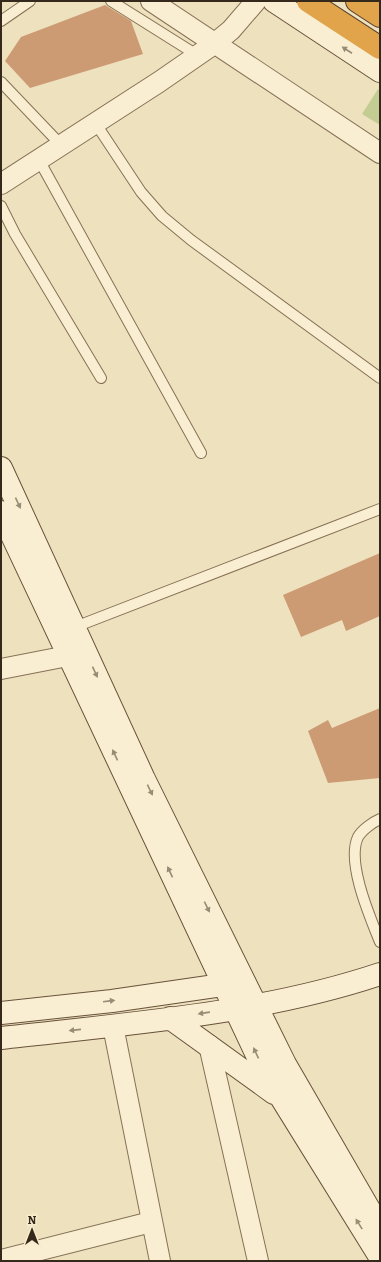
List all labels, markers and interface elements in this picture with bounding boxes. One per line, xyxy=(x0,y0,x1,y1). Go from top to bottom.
one-way arrow xyxy=(342,46,353,54)
one-way arrow xyxy=(15,497,21,509)
one-way arrow xyxy=(92,666,98,678)
one-way arrow xyxy=(112,749,118,760)
one-way arrow xyxy=(147,784,153,796)
one-way arrow xyxy=(167,866,173,878)
one-way arrow xyxy=(204,901,210,912)
one-way arrow xyxy=(103,998,115,1004)
one-way arrow xyxy=(198,1010,210,1016)
one-way arrow xyxy=(69,1026,81,1033)
one-way arrow xyxy=(253,1047,259,1059)
north arrow xyxy=(12,1210,52,1250)
text: N xyxy=(28,1214,37,1227)
one-way arrow xyxy=(356,1218,363,1230)

